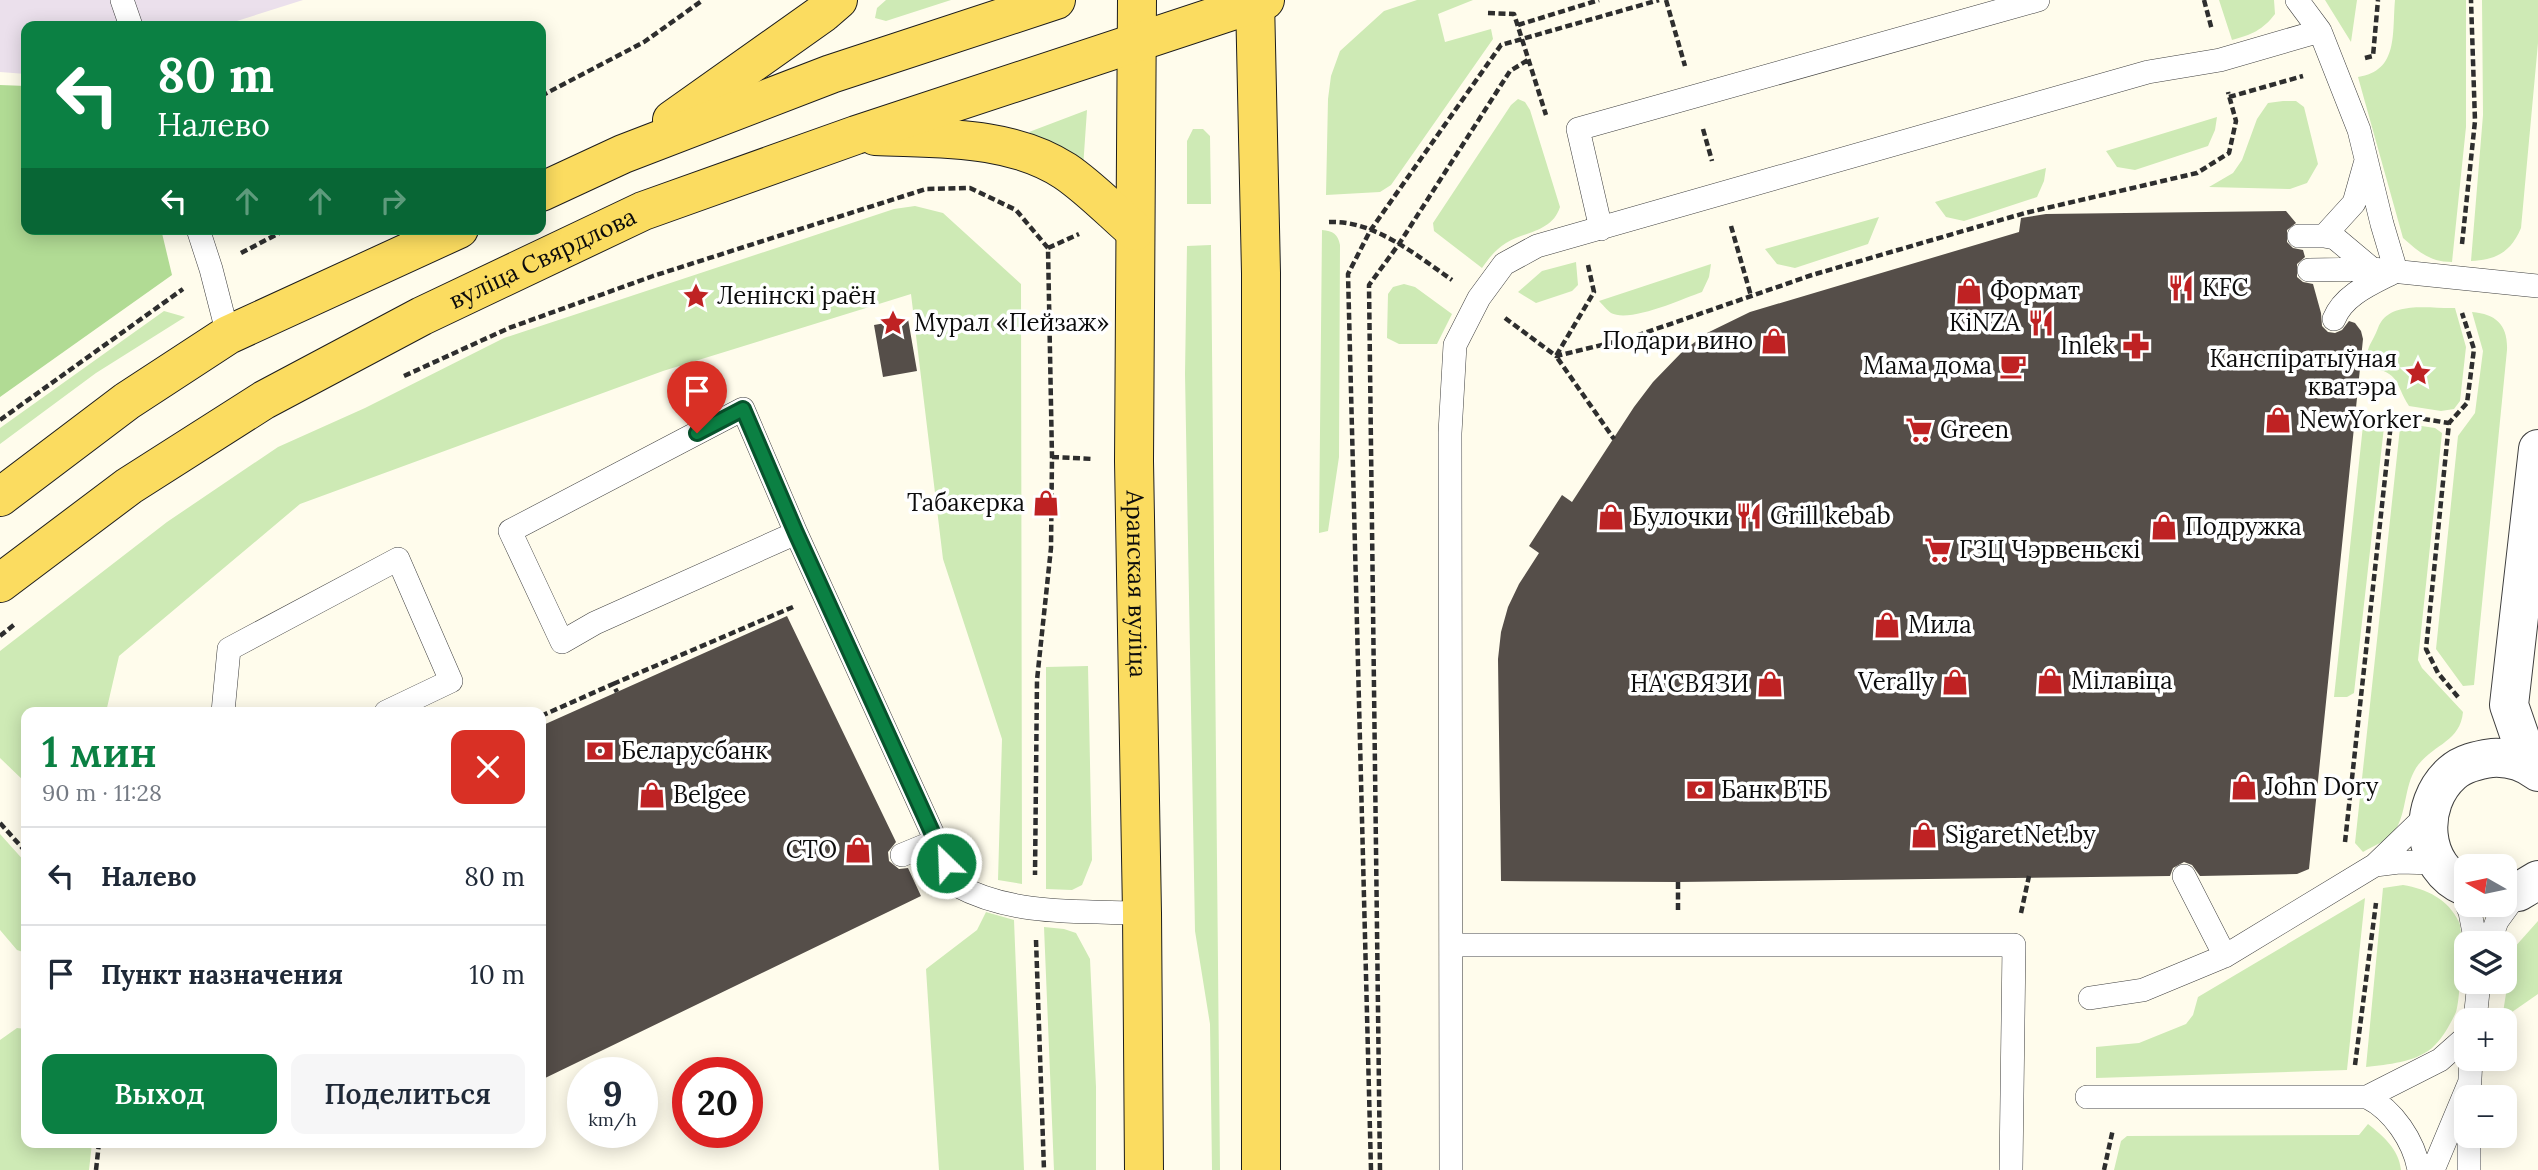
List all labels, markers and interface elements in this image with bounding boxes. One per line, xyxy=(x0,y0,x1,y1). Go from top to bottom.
text: 80 m xyxy=(157,43,274,105)
icon: left xyxy=(42,49,133,140)
text: Налево xyxy=(157,104,270,145)
icon: left xyxy=(155,182,193,220)
icon: ahead xyxy=(228,182,266,220)
icon: ahead xyxy=(301,182,339,220)
icon: right xyxy=(374,182,412,220)
street label: вуліца Свярдлова xyxy=(444,201,641,316)
place label: KFC xyxy=(2202,272,2248,303)
restaurant icon: KFC xyxy=(2166,273,2196,303)
place label: Формат xyxy=(1990,275,2080,306)
shop icon: Формат xyxy=(1954,276,1984,306)
place label: Ленінскі раён xyxy=(717,280,876,311)
place icon: Ленінскі раён xyxy=(681,281,711,311)
place label: Мурал «Пейзаж» xyxy=(914,307,1109,338)
place label: KiNZA xyxy=(1949,307,2021,338)
place icon: Мурал «Пейзаж» xyxy=(878,308,908,338)
restaurant icon: KiNZA xyxy=(2026,308,2056,338)
place label: Подари вино xyxy=(1602,325,1753,356)
shop icon: Подари вино xyxy=(1759,326,1789,356)
place label: Inlek xyxy=(2060,330,2115,361)
pharmacy icon: Inlek xyxy=(2121,331,2151,361)
place label: Канспіратыўная кватэра xyxy=(2210,343,2397,402)
place label: Мама дома xyxy=(1863,350,1992,381)
cafe icon: Мама дома xyxy=(1998,351,2028,381)
place icon: Канспіратыўная кватэра xyxy=(2403,358,2433,388)
pin xyxy=(667,361,727,433)
icon: arrive xyxy=(678,372,716,410)
place label: NewYorker xyxy=(2299,404,2423,435)
shop icon: NewYorker xyxy=(2263,405,2293,435)
place label: Green xyxy=(1940,414,2009,445)
supermarket icon: Green xyxy=(1904,415,1934,445)
place label: Табакерка xyxy=(907,487,1025,518)
shop icon: Табакерка xyxy=(1031,488,1061,518)
street label: Аранская вуліца xyxy=(1120,489,1154,678)
place label: Grill kebab xyxy=(1770,500,1891,531)
place label: Булочки xyxy=(1632,501,1729,532)
restaurant icon: Grill kebab xyxy=(1734,501,1764,531)
shop icon: Булочки xyxy=(1596,502,1626,532)
place label: Подружка xyxy=(2185,511,2302,542)
shop icon: Подружка xyxy=(2149,512,2179,542)
place label: ГЗЦ Чэрвеньскі xyxy=(1959,534,2140,565)
supermarket icon: ГЗЦ Чэрвеньскі xyxy=(1923,535,1953,565)
place label: Мила xyxy=(1908,609,1972,640)
shop icon: Мила xyxy=(1872,610,1902,640)
place label: Мілавіца xyxy=(2071,665,2173,696)
place label: Verally xyxy=(1857,666,1934,697)
shop icon: Мілавіца xyxy=(2035,666,2065,696)
shop icon: Verally xyxy=(1940,667,1970,697)
place label: НА'СВЯЗИ xyxy=(1630,668,1749,699)
shop icon: НА'СВЯЗИ xyxy=(1755,669,1785,699)
text: 1 мин xyxy=(42,725,157,779)
button: close xyxy=(451,730,525,804)
place label: Беларусбанк xyxy=(621,735,768,766)
bank icon: Беларусбанк xyxy=(585,736,615,766)
place label: John Dory xyxy=(2264,771,2379,802)
shop icon: John Dory xyxy=(2229,772,2259,802)
place label: Банк ВТБ xyxy=(1721,774,1828,805)
bank icon: Банк ВТБ xyxy=(1685,775,1715,805)
text: 90 m · 11:28 xyxy=(42,778,162,807)
place label: Belgee xyxy=(673,779,747,810)
shop icon: Belgee xyxy=(637,780,667,810)
place label: SigaretNet.by xyxy=(1945,819,2096,850)
shop icon: SigaretNet.by xyxy=(1909,820,1939,850)
position arrow xyxy=(909,826,983,900)
place label: СТО xyxy=(786,834,837,865)
shop icon: СТО xyxy=(843,835,873,865)
north arrow xyxy=(2454,854,2516,917)
map controls xyxy=(2454,854,2517,1148)
icon: left xyxy=(42,857,80,895)
text: Налево xyxy=(101,860,197,893)
text: 80 m xyxy=(464,860,525,893)
button: layers xyxy=(2454,931,2517,994)
icon: arrive xyxy=(42,955,80,993)
text: Пункт назначения xyxy=(101,958,343,991)
text: 10 m xyxy=(469,958,525,991)
button: + xyxy=(2454,1008,2517,1071)
button: Выход xyxy=(42,1054,277,1134)
button: Поделиться xyxy=(291,1054,525,1134)
speed limit sign: 20 xyxy=(672,1057,763,1148)
text: 9 xyxy=(602,1071,623,1116)
button: − xyxy=(2454,1085,2517,1148)
text: km/h xyxy=(588,1108,637,1131)

